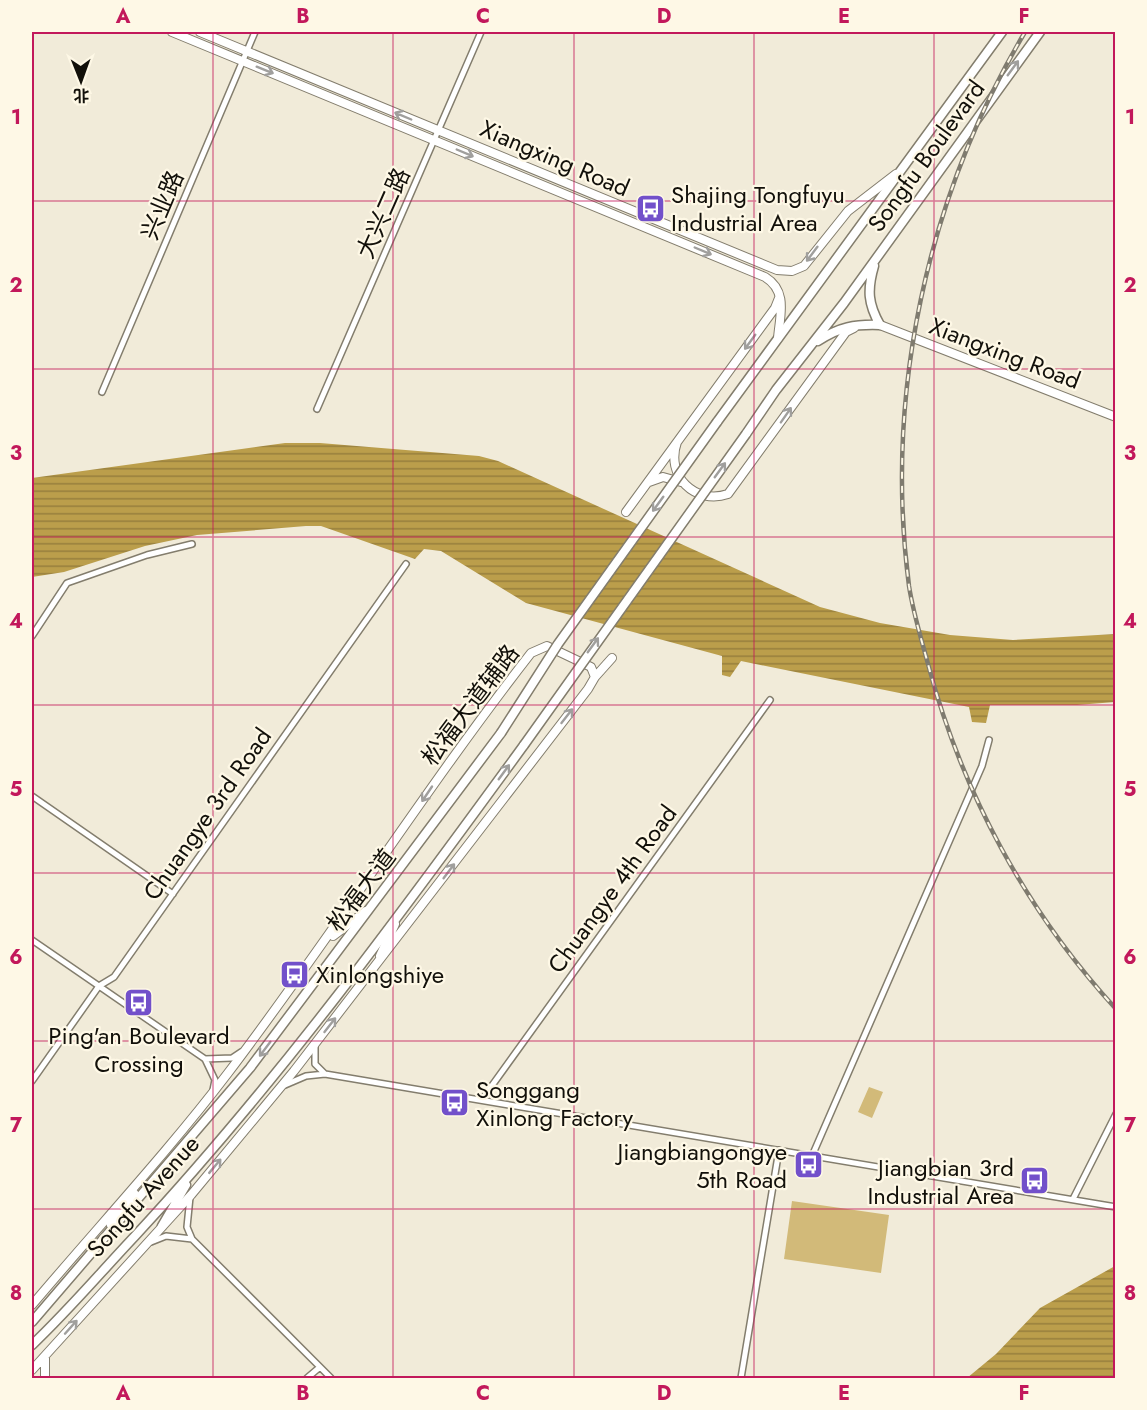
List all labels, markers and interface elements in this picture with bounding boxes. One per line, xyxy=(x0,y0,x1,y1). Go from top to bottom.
text: A xyxy=(115,2,131,31)
text: B xyxy=(296,2,310,31)
text: C xyxy=(476,2,490,31)
text: D xyxy=(657,2,671,31)
text: E xyxy=(838,2,850,31)
text: F xyxy=(1018,2,1030,31)
north arrow xyxy=(51,51,111,111)
one-way arrow xyxy=(1007,61,1020,77)
one-way arrow xyxy=(255,65,274,76)
street label: Songfu Boulevard xyxy=(859,73,993,239)
text: 北 xyxy=(73,84,89,107)
text: 1 xyxy=(11,103,21,132)
text: 1 xyxy=(1125,103,1135,132)
one-way arrow xyxy=(394,110,413,121)
street label: Xiangxing Road xyxy=(475,111,635,205)
one-way arrow xyxy=(455,148,473,159)
street label: 大兴二路 xyxy=(347,162,419,264)
street label: 兴业路 xyxy=(132,165,192,245)
place label: Shajing Tongfuyu Industrial Area xyxy=(671,177,845,240)
bus stop icon: Shajing Tongfuyu Industrial Area xyxy=(634,192,666,224)
one-way arrow xyxy=(693,246,712,257)
one-way arrow xyxy=(806,246,819,262)
text: 2 xyxy=(9,271,23,300)
text: 2 xyxy=(1123,271,1137,300)
street label: Xiangxing Road xyxy=(925,308,1085,398)
one-way arrow xyxy=(743,334,756,350)
one-way arrow xyxy=(780,407,792,423)
text: 3 xyxy=(10,439,22,468)
text: 3 xyxy=(1124,439,1136,468)
one-way arrow xyxy=(714,463,726,479)
one-way arrow xyxy=(652,495,664,511)
text: 4 xyxy=(9,607,23,636)
text: 4 xyxy=(1123,607,1137,636)
street label: 松福大道辅路 xyxy=(413,637,527,773)
one-way arrow xyxy=(587,637,599,653)
one-way arrow xyxy=(561,708,574,724)
street label: Chuangye 3rd Road xyxy=(134,721,280,907)
one-way arrow xyxy=(498,765,510,781)
text: 5 xyxy=(10,775,23,804)
text: 5 xyxy=(1124,775,1137,804)
one-way arrow xyxy=(421,785,433,802)
street label: Chuangye 4th Road xyxy=(539,798,685,980)
street label: 松福大道 xyxy=(318,841,404,939)
one-way arrow xyxy=(443,863,455,879)
text: 6 xyxy=(9,943,23,972)
text: 6 xyxy=(1123,943,1137,972)
place label: Xinlongshiye xyxy=(316,957,444,992)
bus stop icon: Xinlongshiye xyxy=(279,958,311,990)
bus stop icon: Ping'an Boulevard Crossing xyxy=(123,986,155,1018)
one-way arrow xyxy=(324,1017,337,1033)
place label: Ping'an Boulevard Crossing xyxy=(48,1018,230,1081)
one-way arrow xyxy=(259,1041,272,1057)
place label: Songgang Xinlong Factory xyxy=(476,1072,633,1135)
bus stop icon: Songgang Xinlong Factory xyxy=(439,1087,471,1119)
text: 7 xyxy=(10,1111,23,1140)
text: 7 xyxy=(1124,1111,1137,1140)
street label: Songfu Avenue xyxy=(78,1127,208,1265)
place label: Jiangbiangongye 5th Road xyxy=(614,1134,787,1197)
bus stop icon: Jiangbiangongye 5th Road xyxy=(792,1149,824,1181)
place label: Jiangbian 3rd Industrial Area xyxy=(867,1150,1014,1213)
one-way arrow xyxy=(208,1159,222,1174)
bus stop icon: Jiangbian 3rd Industrial Area xyxy=(1019,1165,1051,1197)
text: 8 xyxy=(10,1279,22,1308)
text: 8 xyxy=(1124,1279,1136,1308)
one-way arrow xyxy=(64,1320,78,1335)
text: A xyxy=(115,1379,131,1408)
text: B xyxy=(296,1379,310,1408)
text: C xyxy=(476,1379,490,1408)
text: D xyxy=(657,1379,671,1408)
text: E xyxy=(838,1379,850,1408)
text: F xyxy=(1018,1379,1030,1408)

